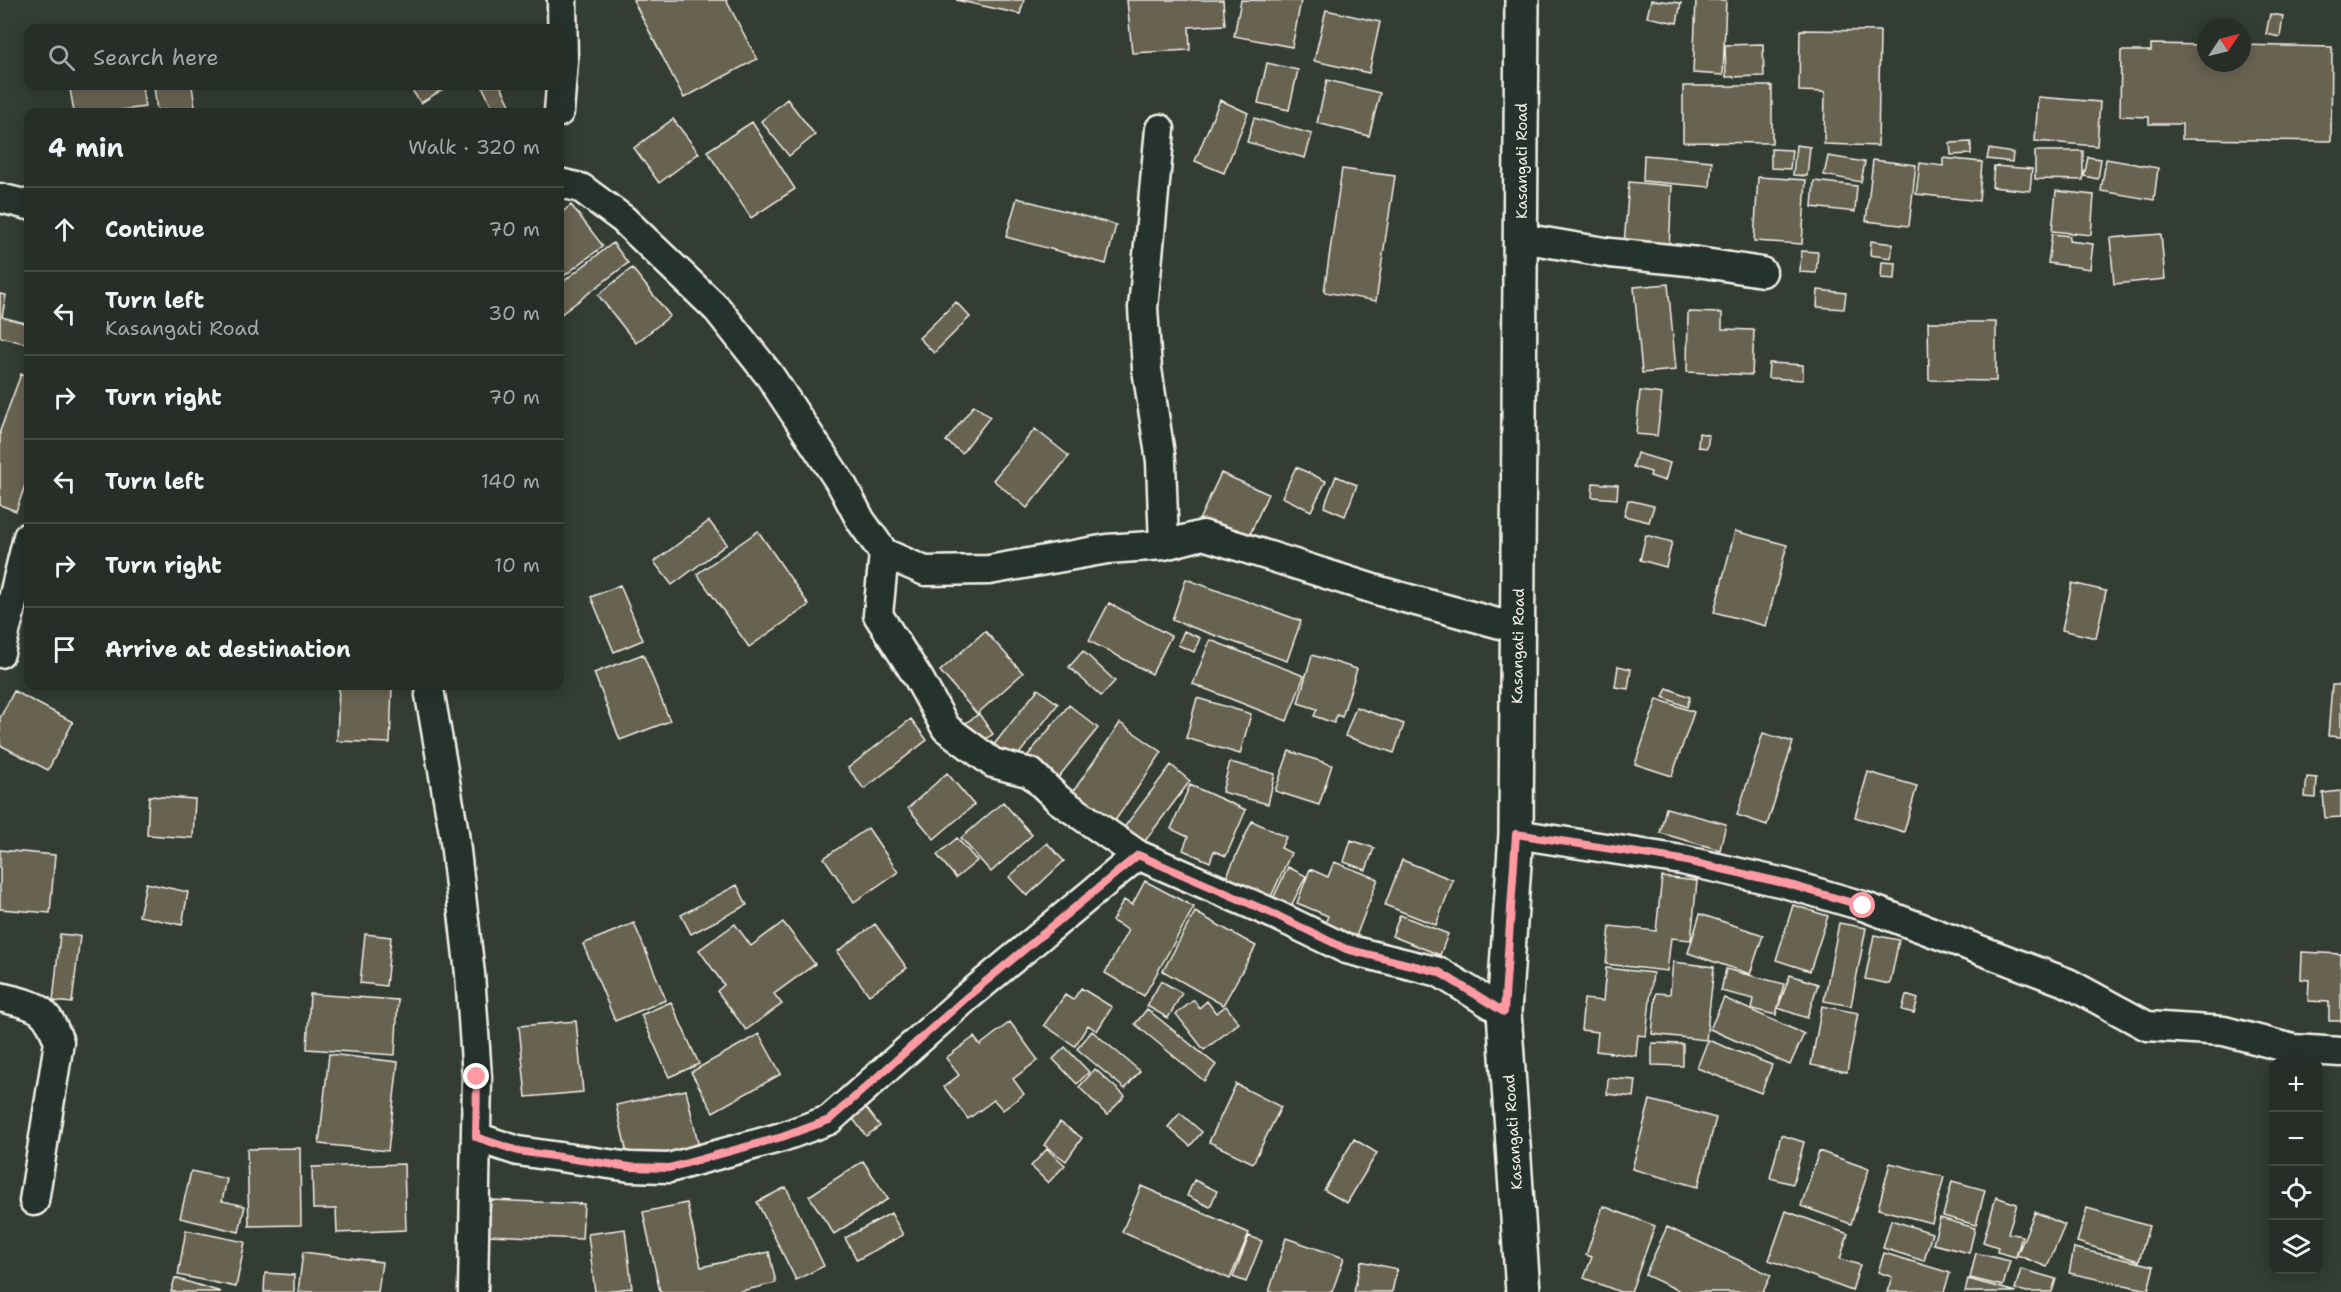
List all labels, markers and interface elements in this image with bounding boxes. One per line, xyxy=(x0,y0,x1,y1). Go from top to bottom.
north arrow xyxy=(2197,18,2251,72)
search box xyxy=(24,24,564,90)
icon: search xyxy=(45,41,78,74)
text: Search here xyxy=(93,43,219,72)
street label: Kasangati Road xyxy=(1512,103,1532,219)
text: 4 min xyxy=(48,130,124,165)
text: Walk · 320 m xyxy=(408,134,540,160)
icon: ahead xyxy=(48,213,81,246)
text: Continue xyxy=(105,215,205,244)
text: 70 m xyxy=(488,216,540,242)
text: Turn left xyxy=(105,286,204,315)
icon: left xyxy=(48,297,81,330)
text: 30 m xyxy=(488,300,540,326)
text: Kasangati Road xyxy=(105,315,259,341)
icon: right xyxy=(48,381,81,414)
text: Turn right xyxy=(105,383,222,412)
text: 70 m xyxy=(488,384,540,410)
icon: left xyxy=(48,465,81,498)
text: Turn left xyxy=(105,467,204,496)
text: 140 m xyxy=(481,468,540,494)
icon: right xyxy=(48,549,81,582)
text: Turn right xyxy=(105,551,222,580)
text: 10 m xyxy=(494,552,540,578)
street label: Kasangati Road xyxy=(1507,587,1529,704)
icon: arrive xyxy=(48,633,81,666)
text: Arrive at destination xyxy=(105,635,351,664)
route start xyxy=(1849,892,1875,918)
map controls xyxy=(2269,1058,2323,1274)
button: + xyxy=(2269,1058,2323,1112)
route end xyxy=(463,1063,489,1089)
street label: Kasangati Road xyxy=(1499,1073,1527,1190)
button: − xyxy=(2269,1112,2323,1166)
button: locate xyxy=(2269,1166,2323,1220)
button: layers xyxy=(2269,1220,2323,1274)

